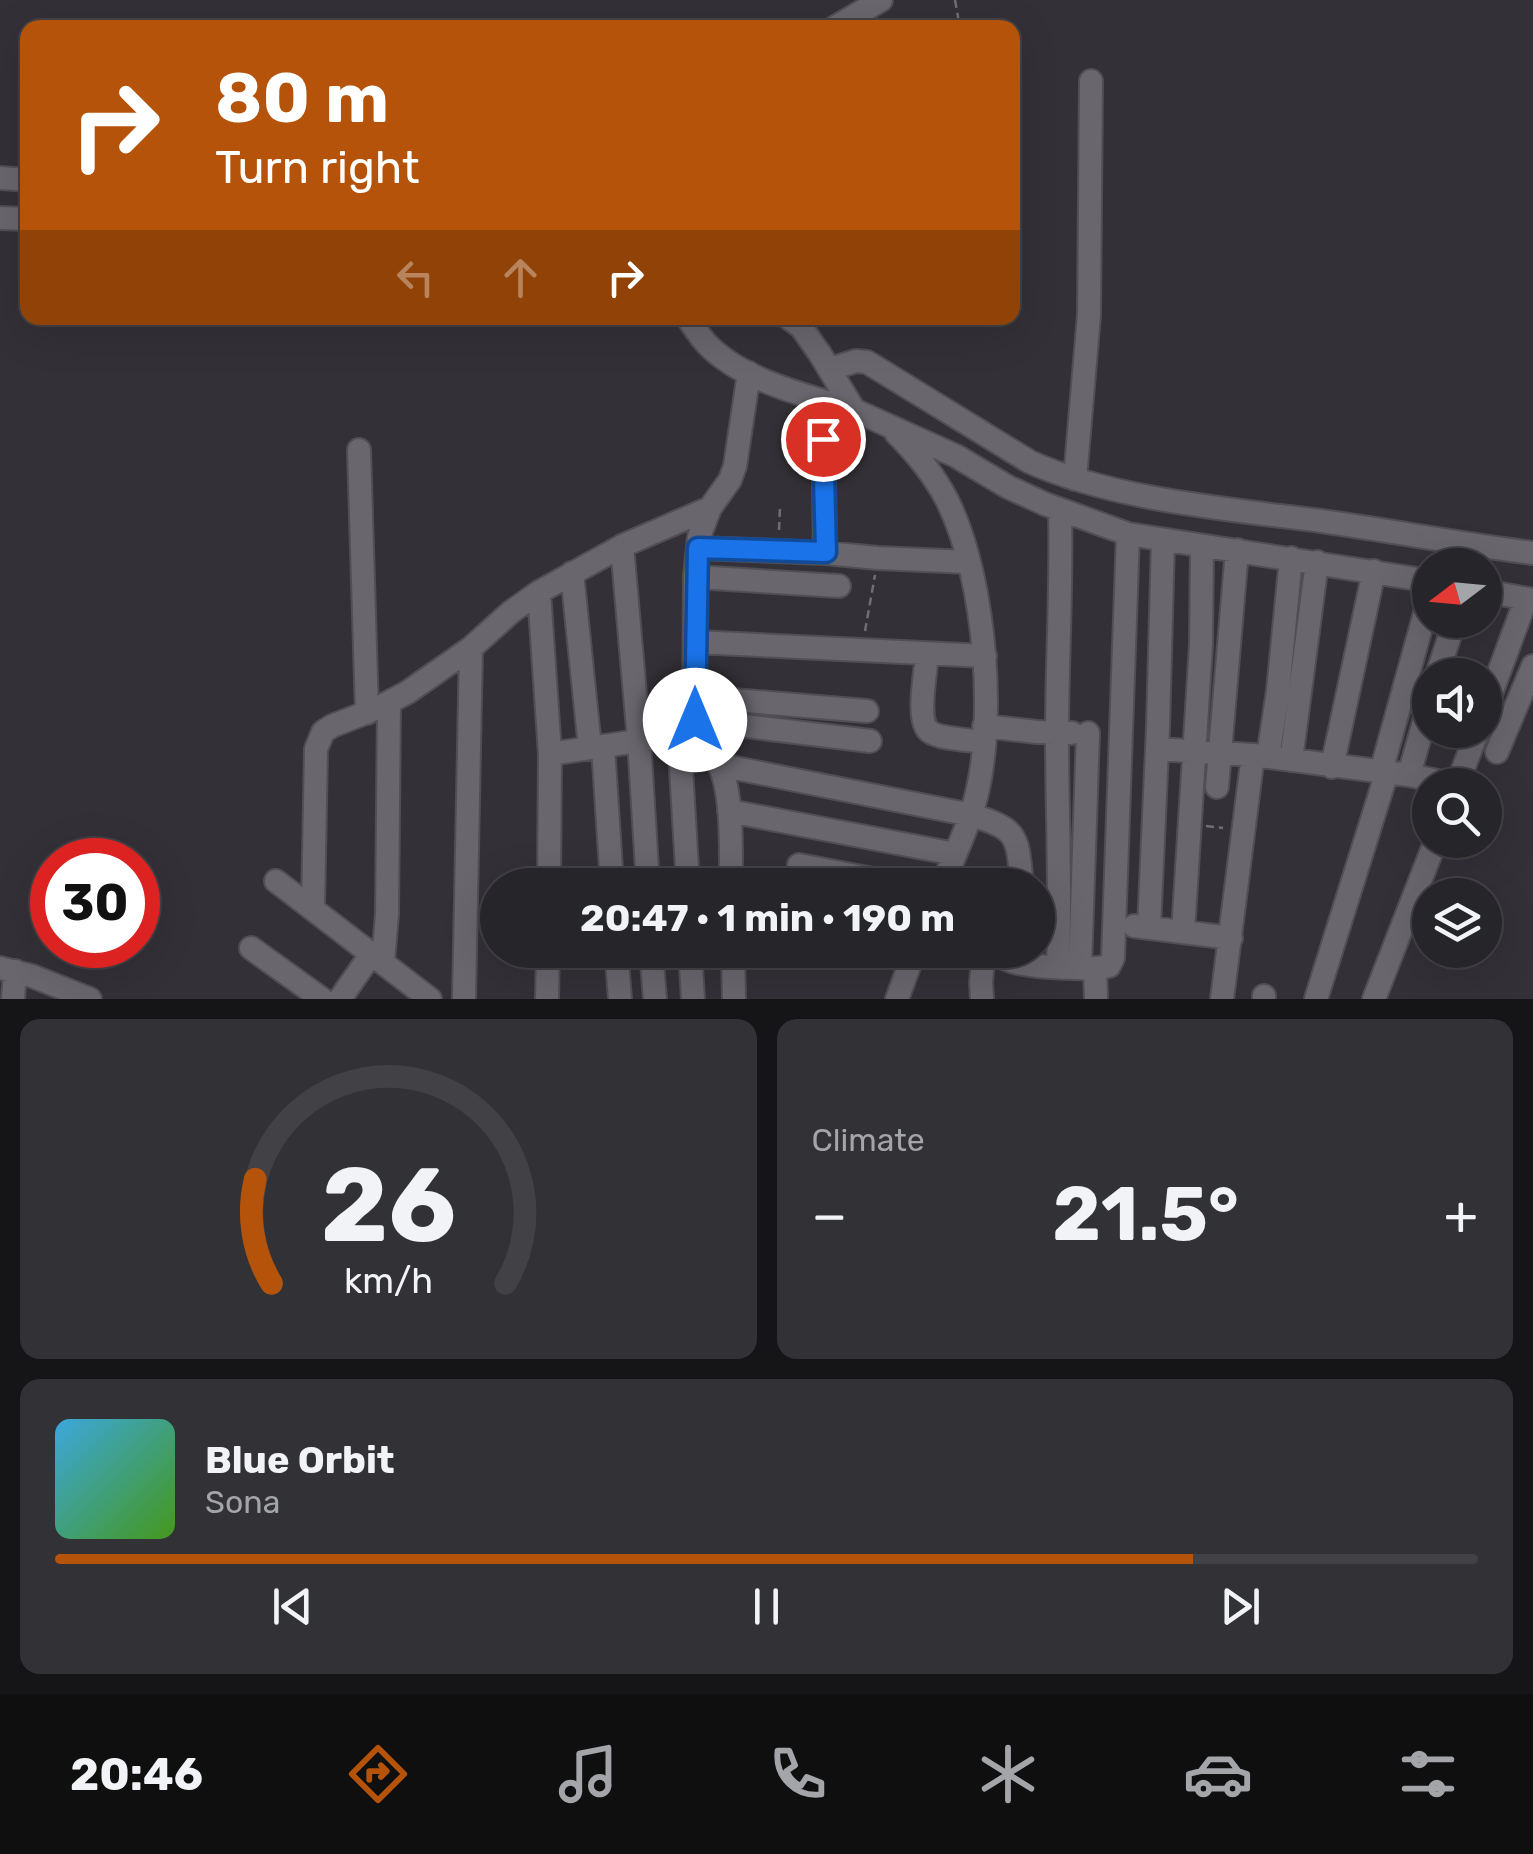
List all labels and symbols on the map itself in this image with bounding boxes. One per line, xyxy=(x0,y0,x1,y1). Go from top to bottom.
pin xyxy=(781,397,866,482)
north arrow xyxy=(1412,548,1502,638)
position arrow xyxy=(643,668,747,772)
speed limit sign: 30 xyxy=(30,838,160,968)

